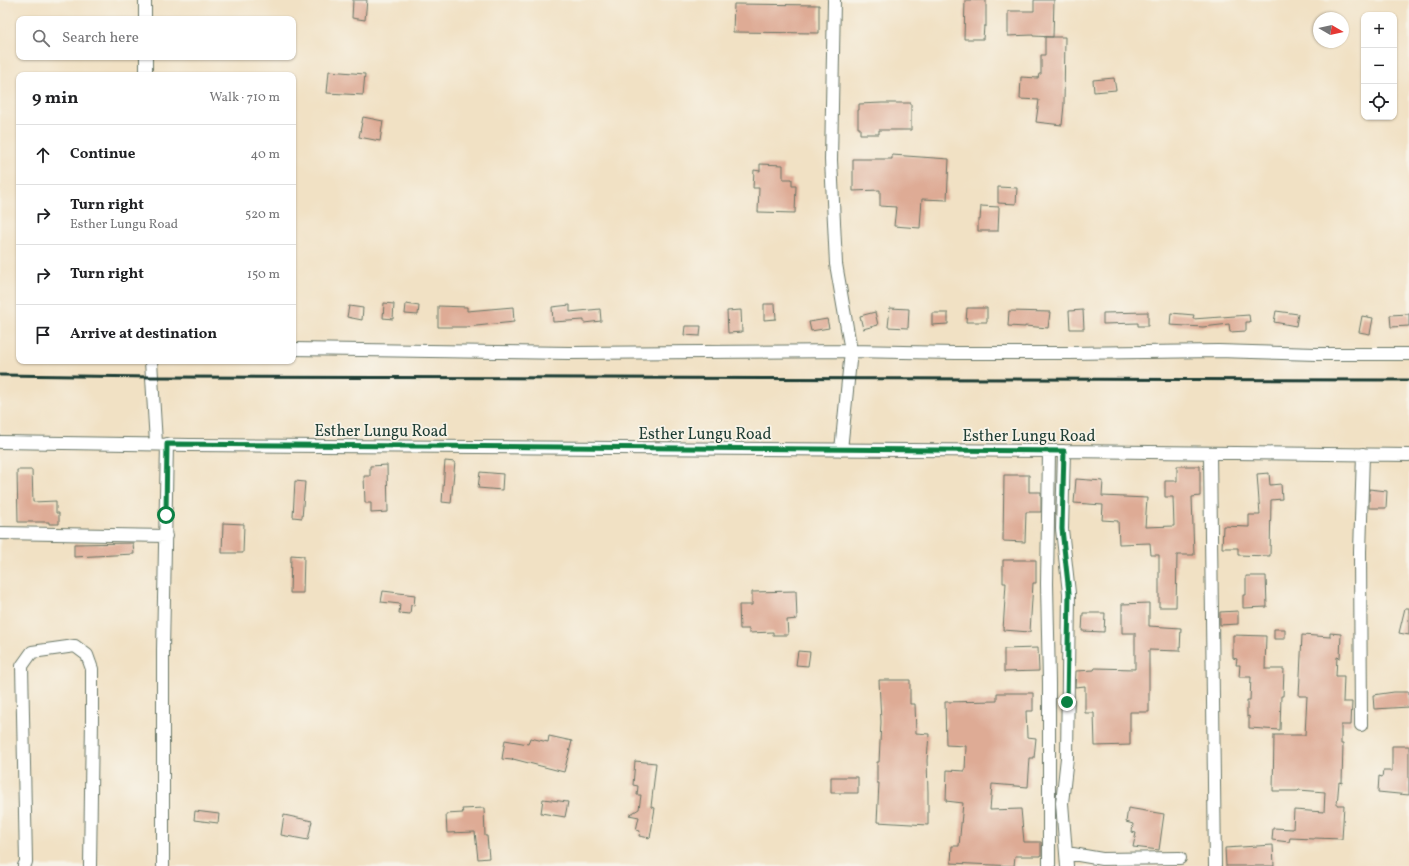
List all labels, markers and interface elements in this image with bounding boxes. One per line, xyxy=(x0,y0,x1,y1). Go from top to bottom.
north arrow xyxy=(1313,12,1349,48)
map controls xyxy=(1361,12,1397,120)
button: + xyxy=(1361,12,1397,48)
search box xyxy=(16,16,296,60)
icon: search xyxy=(30,27,52,49)
text: Search here xyxy=(62,28,139,49)
button: − xyxy=(1361,48,1397,84)
button: locate xyxy=(1361,84,1397,120)
text: 9 min xyxy=(32,87,78,110)
text: Walk · 710 m xyxy=(209,89,280,107)
icon: ahead xyxy=(32,144,54,166)
text: Continue xyxy=(70,144,135,165)
text: 40 m xyxy=(251,146,280,164)
text: Turn right xyxy=(70,195,144,216)
icon: right xyxy=(32,204,54,226)
text: 520 m xyxy=(245,206,280,224)
text: Esther Lungu Road xyxy=(70,216,178,234)
icon: right xyxy=(32,264,54,286)
text: Turn right xyxy=(70,264,144,285)
text: 150 m xyxy=(247,266,280,284)
icon: arrive xyxy=(32,324,54,346)
text: Arrive at destination xyxy=(70,324,217,345)
street label: Esther Lungu Road xyxy=(314,421,448,443)
street label: Esther Lungu Road xyxy=(638,424,772,446)
street label: Esther Lungu Road xyxy=(962,426,1096,448)
route start xyxy=(157,506,175,524)
route end xyxy=(1058,693,1076,711)

